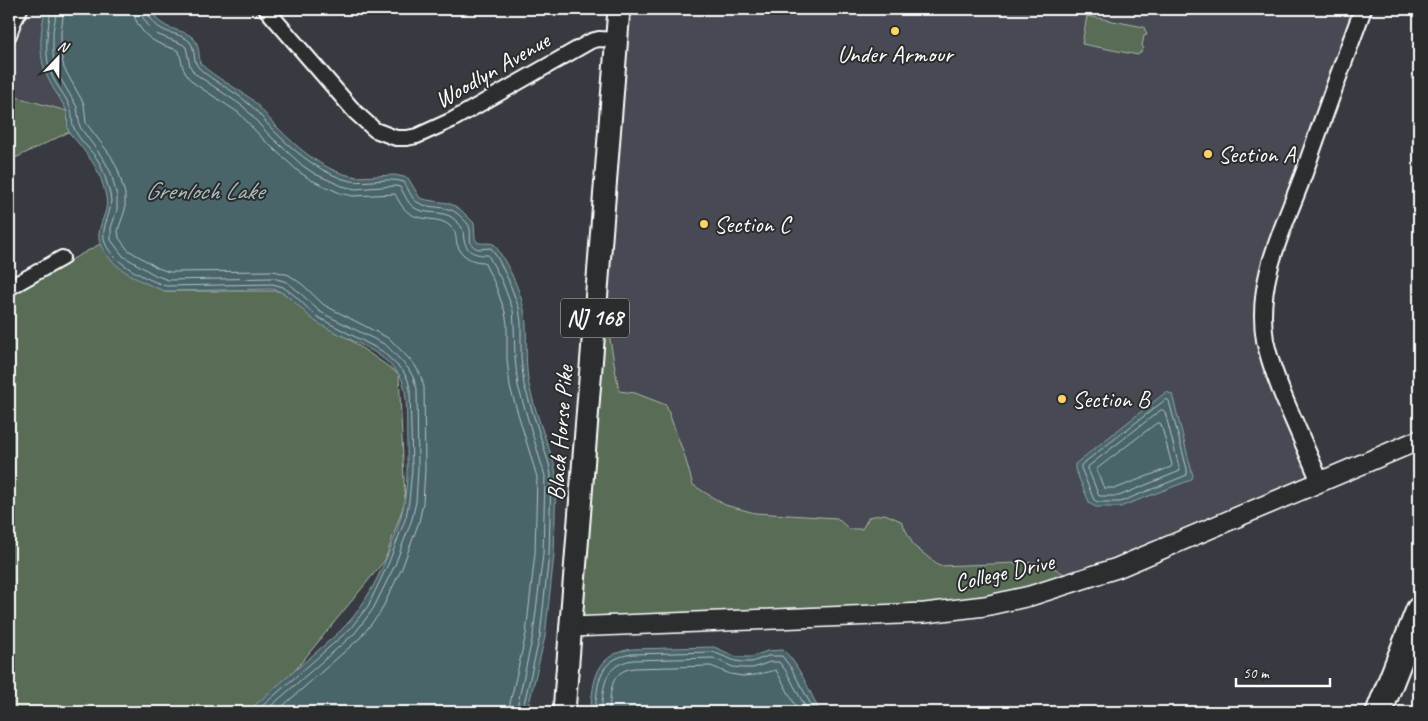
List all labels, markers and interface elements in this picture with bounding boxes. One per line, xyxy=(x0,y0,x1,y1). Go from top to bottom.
street label: Woodlyn Avenue xyxy=(429,24,557,115)
marker: Under Armour xyxy=(889,25,901,37)
north arrow xyxy=(32,32,82,82)
text: N xyxy=(55,37,72,57)
place label: Under Armour xyxy=(837,39,955,69)
place label: Section A xyxy=(1218,139,1296,169)
marker: Section A xyxy=(1202,148,1214,160)
water label: Grenloch Lake xyxy=(145,175,267,207)
place label: Section C xyxy=(714,209,793,239)
marker: Section C xyxy=(698,218,710,230)
road number: NJ 168 xyxy=(561,298,629,338)
street label: Black Horse Pike xyxy=(540,362,580,501)
place label: Section B xyxy=(1072,384,1151,414)
marker: Section B xyxy=(1056,393,1068,405)
street label: College Drive xyxy=(951,546,1059,598)
scale bar xyxy=(1236,656,1329,688)
text: 50 m xyxy=(1243,664,1270,683)

